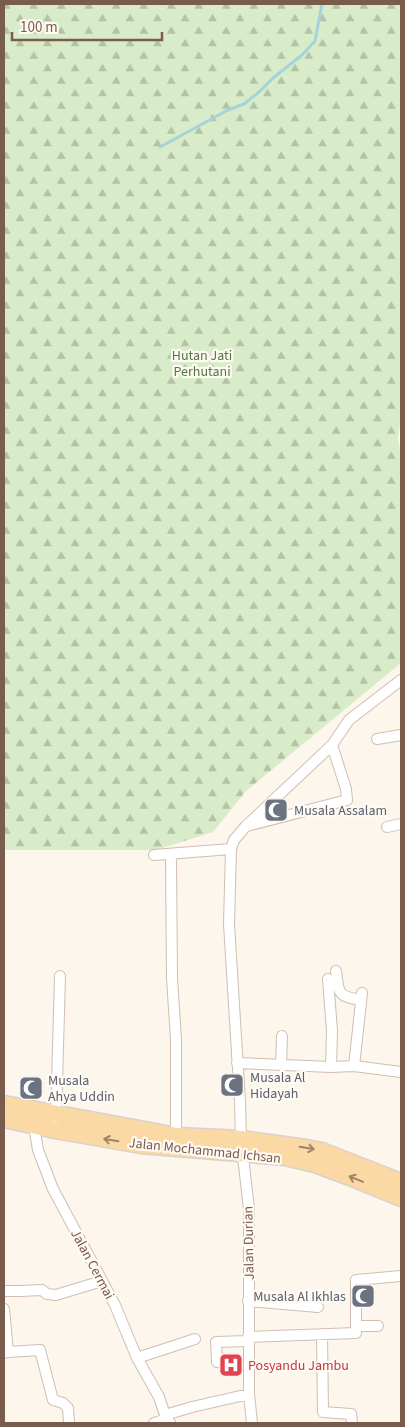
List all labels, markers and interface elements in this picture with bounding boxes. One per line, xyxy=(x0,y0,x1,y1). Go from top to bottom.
scale bar xyxy=(12,10,162,42)
text: 100 m xyxy=(20,17,58,38)
park label: Hutan Jati Perhutani xyxy=(172,346,232,382)
mosque icon: Musala Assalam xyxy=(263,797,289,823)
place label: Musala Assalam xyxy=(294,801,387,821)
place label: Musala Al Hidayah xyxy=(250,1068,306,1104)
place label: Musala Ahya Uddin xyxy=(48,1071,115,1107)
mosque icon: Musala Al Hidayah xyxy=(219,1072,245,1098)
mosque icon: Musala Ahya Uddin xyxy=(18,1075,44,1101)
street label: Jalan Mochammad Ichsan xyxy=(128,1133,282,1169)
one-way arrow xyxy=(103,1134,119,1144)
one-way arrow xyxy=(299,1144,315,1154)
one-way arrow xyxy=(349,1174,364,1183)
street label: Jalan Durian xyxy=(238,1206,260,1280)
street label: Jalan Cermai xyxy=(65,1226,119,1303)
mosque icon: Musala Al Ikhlas xyxy=(350,1283,376,1309)
place label: Musala Al Ikhlas xyxy=(253,1287,346,1307)
hospital icon: Posyandu Jambu xyxy=(218,1352,244,1378)
place label: Posyandu Jambu xyxy=(248,1356,349,1376)

